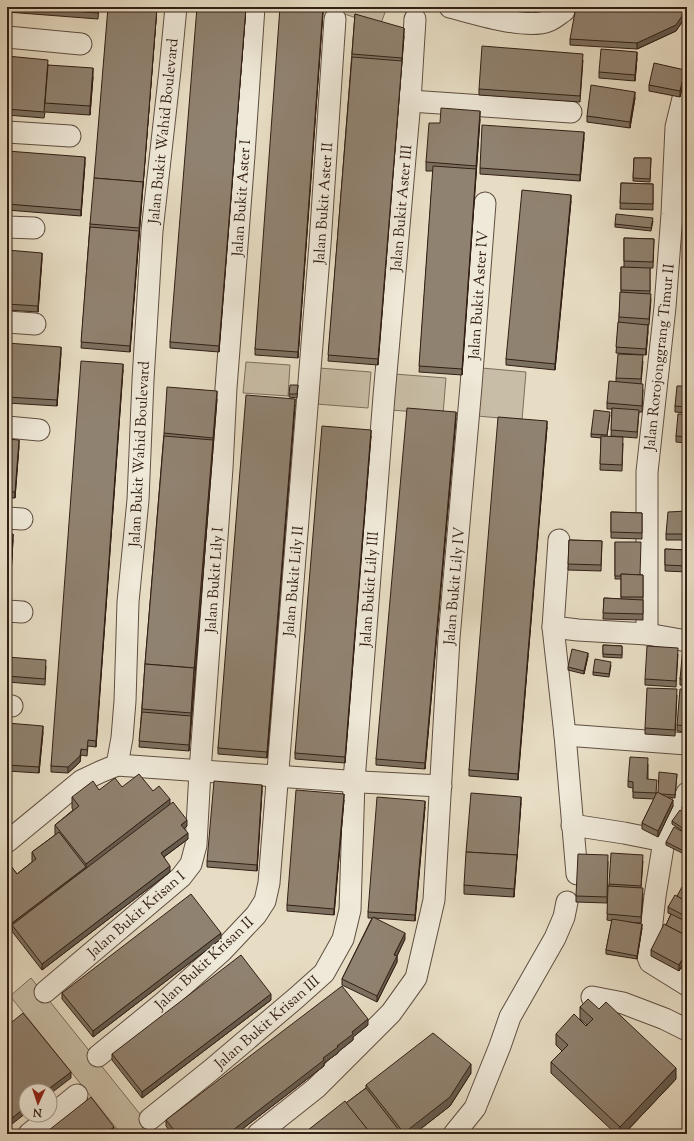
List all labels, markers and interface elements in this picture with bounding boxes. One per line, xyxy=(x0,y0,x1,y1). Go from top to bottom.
street label: Jalan Bukit Wahid Boulevard xyxy=(144,37,185,226)
street label: Jalan Bukit Aster I xyxy=(228,139,257,258)
street label: Jalan Bukit Aster II xyxy=(310,141,339,266)
street label: Jalan Bukit Aster III xyxy=(386,144,418,273)
street label: Jalan Bukit Aster IV xyxy=(464,230,494,361)
street label: Jalan Rorojonggrang Timur II xyxy=(640,263,681,453)
street label: Jalan Bukit Wahid Boulevard xyxy=(125,360,156,549)
street label: Jalan Bukit Lily II xyxy=(279,525,310,638)
street label: Jalan Bukit Lily I xyxy=(201,526,230,635)
street label: Jalan Bukit Lily IV xyxy=(440,526,471,647)
street label: Jalan Bukit Lily III xyxy=(356,530,385,649)
street label: Jalan Bukit Krisan I xyxy=(83,867,191,964)
street label: Jalan Bukit Krisan II xyxy=(150,913,259,1016)
street label: Jalan Bukit Krisan III xyxy=(210,971,325,1075)
north arrow xyxy=(18,1083,58,1123)
text: N xyxy=(33,1104,43,1120)

